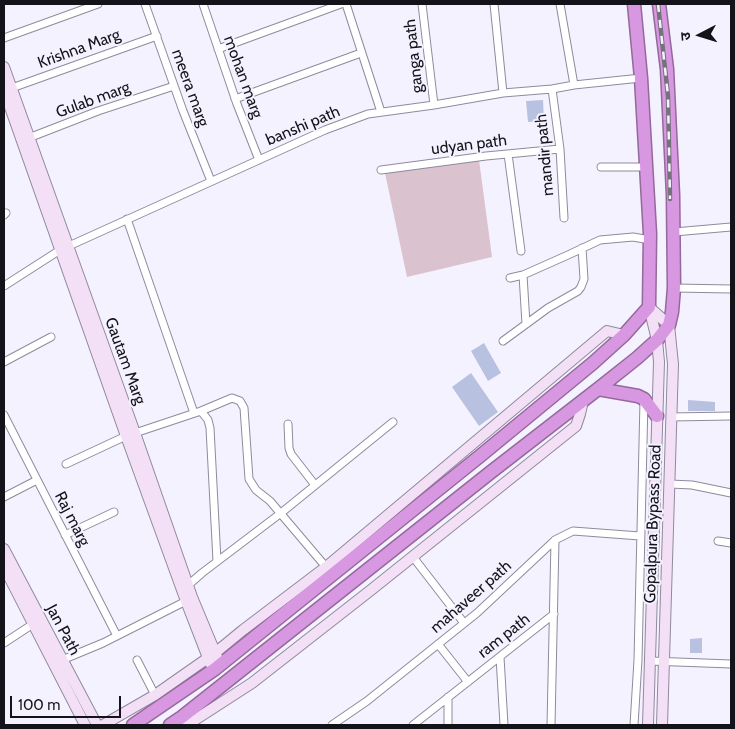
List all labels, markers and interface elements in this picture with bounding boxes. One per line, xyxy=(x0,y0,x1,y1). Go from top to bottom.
north arrow xyxy=(675,10,725,60)
street label: ganga path xyxy=(401,18,427,94)
street label: Krishna Marg xyxy=(35,25,123,73)
text: उ xyxy=(676,31,694,41)
street label: mohan marg xyxy=(219,33,267,121)
street label: meera marg xyxy=(167,47,213,129)
street label: Gulab marg xyxy=(53,78,133,122)
street label: banshi path xyxy=(263,102,343,150)
street label: mandir path xyxy=(532,113,558,197)
street label: udyan path xyxy=(430,131,508,159)
street label: Gautam Marg xyxy=(100,315,150,407)
street label: Gopalpura Bypass Road xyxy=(641,444,665,604)
street label: Raj marg xyxy=(50,488,94,550)
street label: mahaveer path xyxy=(427,557,515,637)
street label: Jan Path xyxy=(42,601,84,659)
street label: ram path xyxy=(474,610,534,662)
scale bar xyxy=(12,686,124,718)
text: 100 m xyxy=(18,696,60,714)

